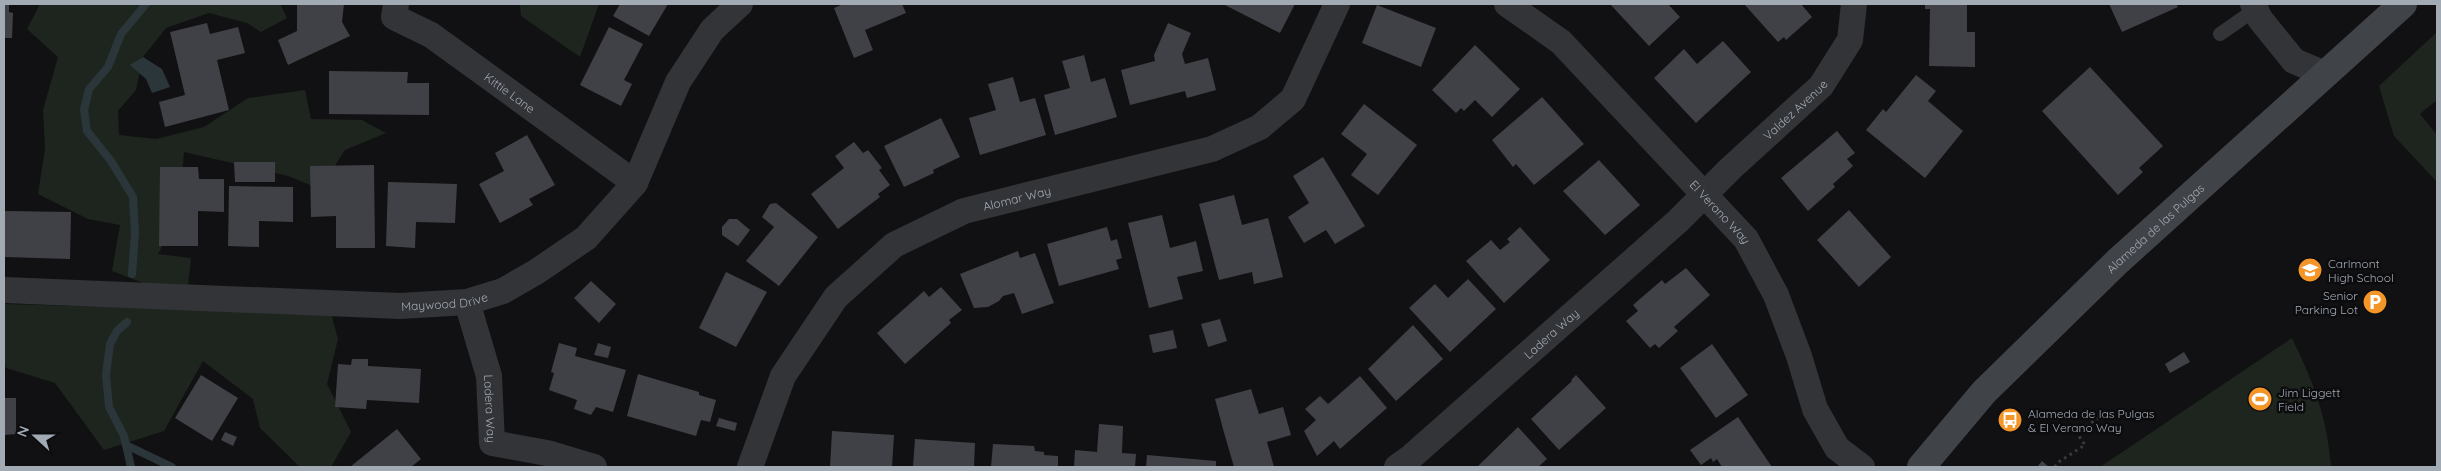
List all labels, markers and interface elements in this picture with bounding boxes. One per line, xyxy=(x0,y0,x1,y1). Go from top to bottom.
street label: Kittie Lane xyxy=(482,69,538,116)
street label: Valdez Avenue xyxy=(1760,77,1830,143)
street label: El Verano Way xyxy=(1687,177,1754,246)
street label: Alameda de las Pulgas xyxy=(2103,180,2207,276)
street label: Alomar Way xyxy=(981,182,1052,214)
place label: Carlmont High School xyxy=(2328,256,2394,285)
school or university icon: Carlmont High School xyxy=(2297,257,2323,283)
place label: Senior Parking Lot xyxy=(2295,288,2358,317)
street label: Maywood Drive xyxy=(401,289,490,313)
parking icon: Senior Parking Lot xyxy=(2362,289,2388,315)
street label: Ladera Way xyxy=(1520,305,1582,362)
street label: Ladera Way xyxy=(481,374,499,443)
place label: Jim Liggett Field xyxy=(2278,385,2340,414)
sports icon: Jim Liggett Field xyxy=(2247,386,2273,412)
place label: Alameda de las Pulgas & El Verano Way xyxy=(2028,406,2155,435)
bus stop icon: Alameda de las Pulgas & El Verano Way xyxy=(1997,407,2023,433)
north arrow xyxy=(10,411,60,461)
text: N xyxy=(13,423,33,439)

